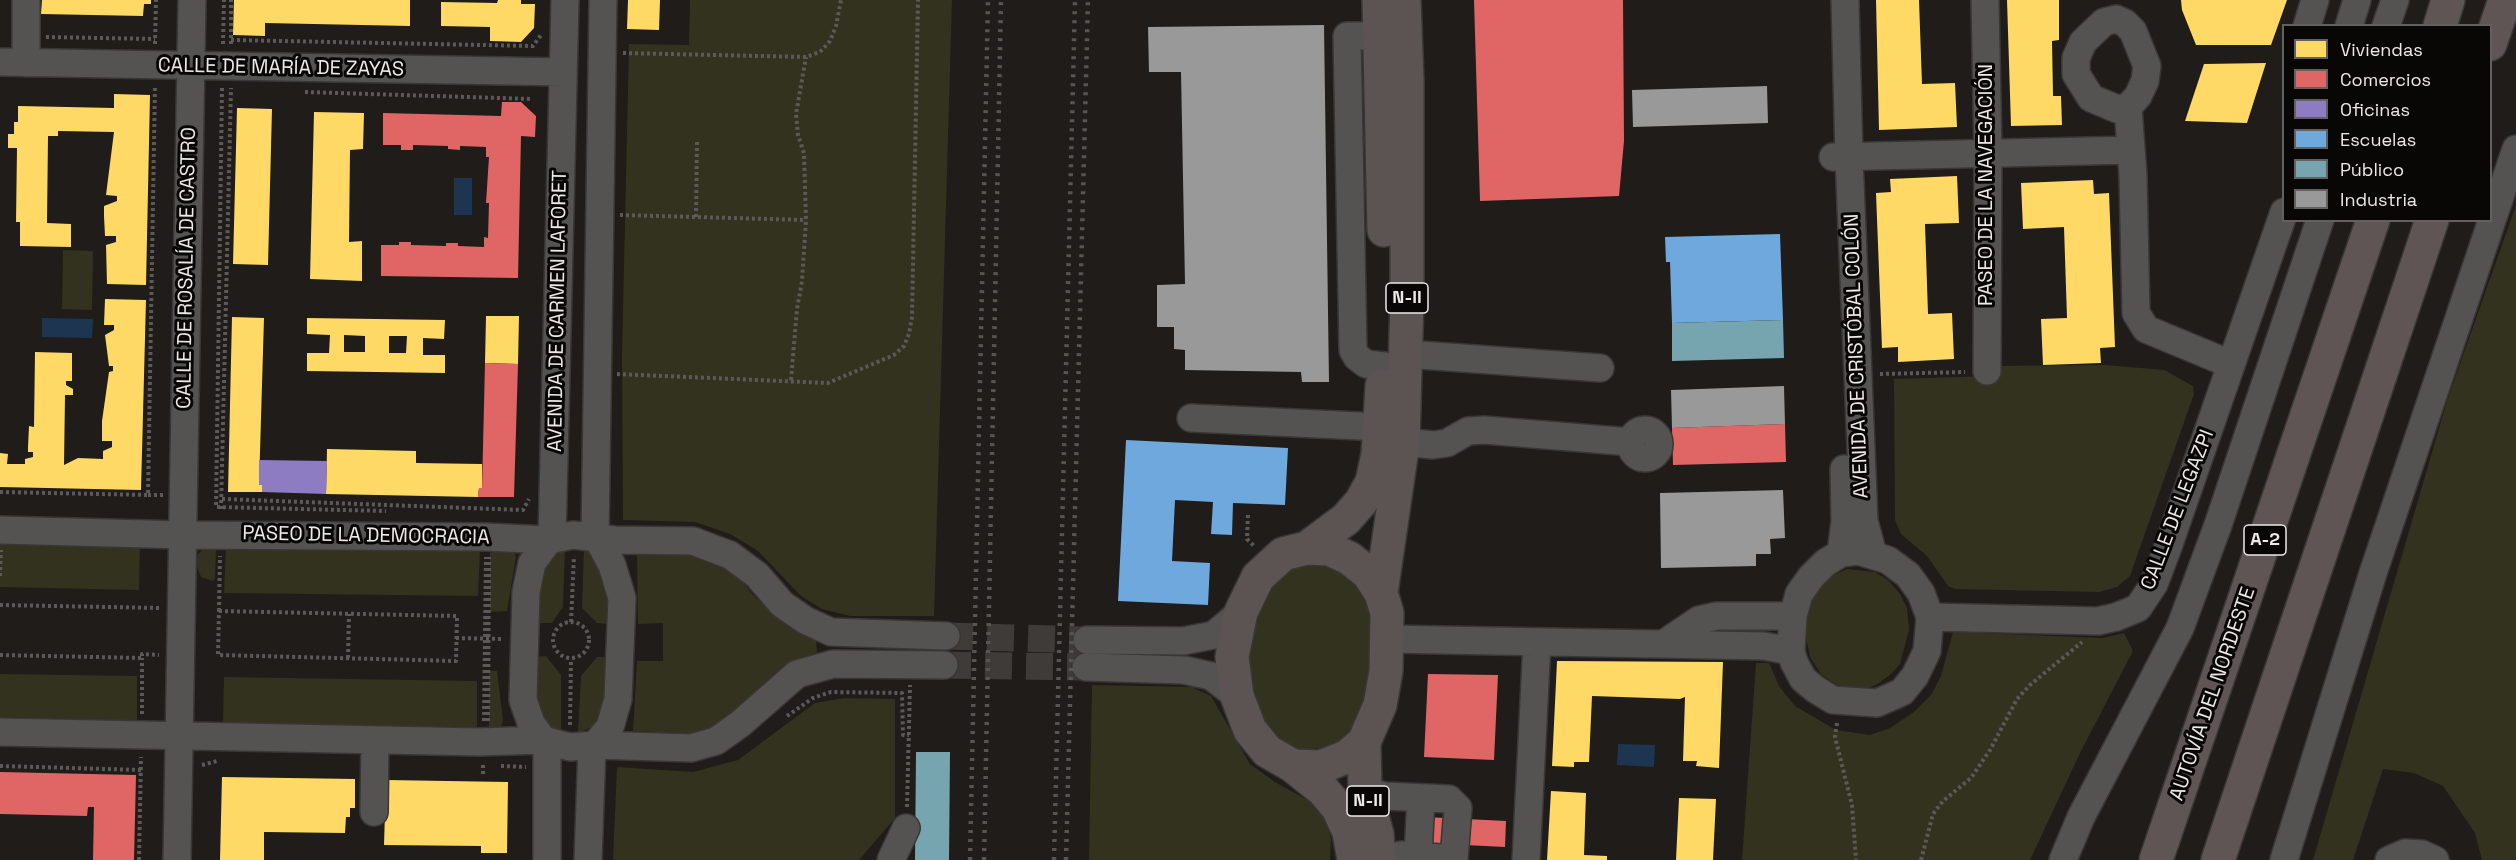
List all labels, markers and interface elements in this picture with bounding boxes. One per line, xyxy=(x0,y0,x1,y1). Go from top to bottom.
legend xyxy=(2282,24,2492,222)
text: Viviendas xyxy=(2340,38,2423,61)
street label: CALLE DE MARÍA DE ZAYAS xyxy=(158,54,404,82)
street label: PASEO DE LA NAVEGACIÓN xyxy=(1975,64,1999,306)
text: Comercios xyxy=(2340,68,2431,91)
text: Oficinas xyxy=(2340,98,2410,121)
street label: CALLE DE ROSALÍA DE CASTRO xyxy=(173,127,201,409)
text: Escuelas xyxy=(2340,128,2416,151)
text: Público xyxy=(2340,158,2404,181)
street label: AVENIDA DE CARMEN LAFORET xyxy=(544,170,572,452)
text: Industria xyxy=(2340,188,2417,211)
street label: AVENIDA DE CRISTÓBAL COLÓN xyxy=(1840,213,1874,499)
road number: N-II xyxy=(1386,283,1428,313)
street label: CALLE DE LEGAZPI xyxy=(2136,427,2220,593)
street label: PASEO DE LA DEMOCRACIA xyxy=(242,522,490,550)
road number: A-2 xyxy=(2244,525,2286,555)
street label: AUTOVÍA DEL NORDESTE xyxy=(2165,584,2261,804)
road number: N-II xyxy=(1347,786,1389,816)

